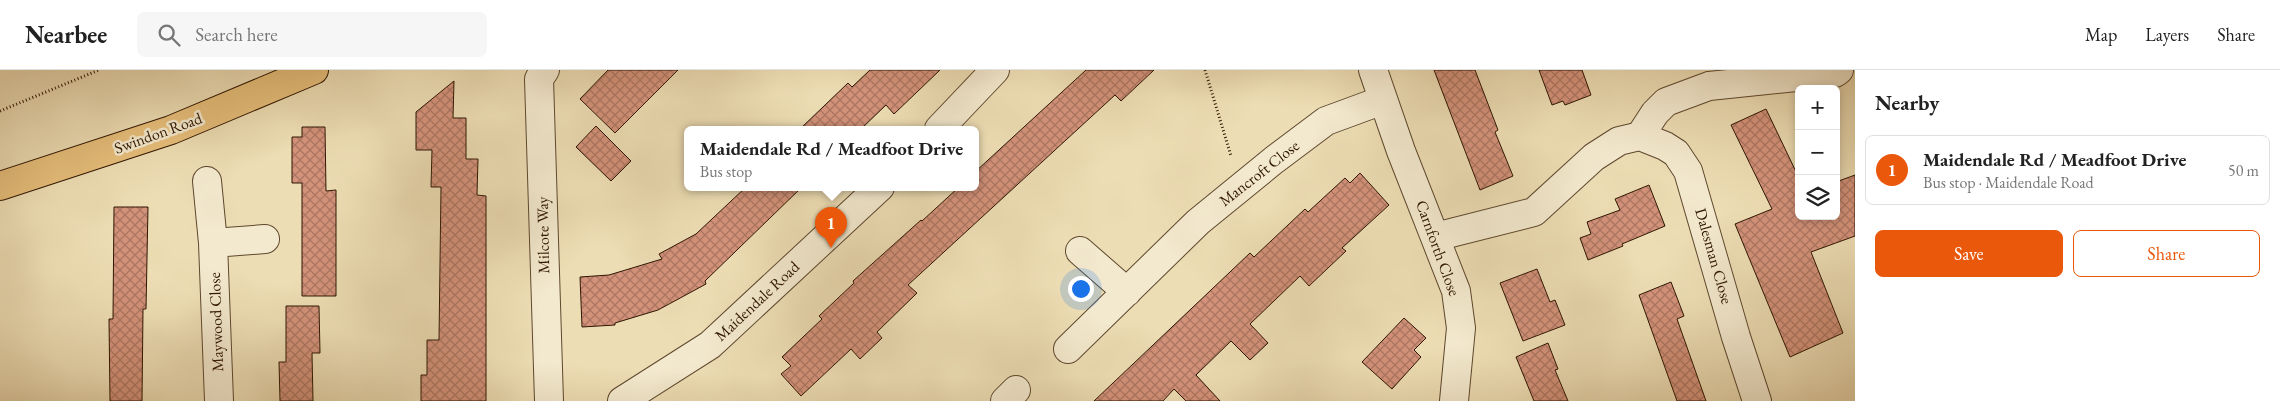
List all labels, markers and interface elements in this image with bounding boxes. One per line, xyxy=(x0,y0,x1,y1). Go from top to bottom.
search box xyxy=(137,12,487,57)
text: Nearbee xyxy=(25,19,107,50)
icon: search xyxy=(155,21,183,49)
text: Search here xyxy=(195,22,278,47)
text: Map xyxy=(2085,23,2117,46)
text: Layers xyxy=(2145,23,2189,46)
text: Share xyxy=(2217,23,2255,46)
map controls xyxy=(1795,85,1840,220)
button: + xyxy=(1795,85,1840,130)
text: Nearby xyxy=(1875,89,1939,116)
street label: Swindon Road xyxy=(111,107,206,159)
popup xyxy=(684,126,979,191)
button: − xyxy=(1795,130,1840,175)
street label: Mancroft Close xyxy=(1215,135,1303,211)
text: Maidendale Rd / Meadfoot Drive xyxy=(700,136,963,161)
text: Maidendale Rd / Meadfoot Drive xyxy=(1923,147,2186,172)
text: 1 xyxy=(1888,160,1896,181)
text: 50 m xyxy=(2228,160,2259,181)
text: Bus stop xyxy=(700,161,752,182)
text: Bus stop · Maidendale Road xyxy=(1923,172,2094,193)
button: layers xyxy=(1795,175,1840,220)
street label: Milcote Way xyxy=(532,195,554,274)
street label: Carnforth Close xyxy=(1411,197,1465,299)
street label: Dalesman Close xyxy=(1690,206,1738,306)
pin: 1 xyxy=(815,207,847,248)
button: Save xyxy=(1875,230,2063,277)
button: Share xyxy=(2073,230,2260,277)
street label: Maidendale Road xyxy=(710,256,804,346)
street label: Maywood Close xyxy=(204,272,228,372)
your location xyxy=(1068,276,1094,302)

